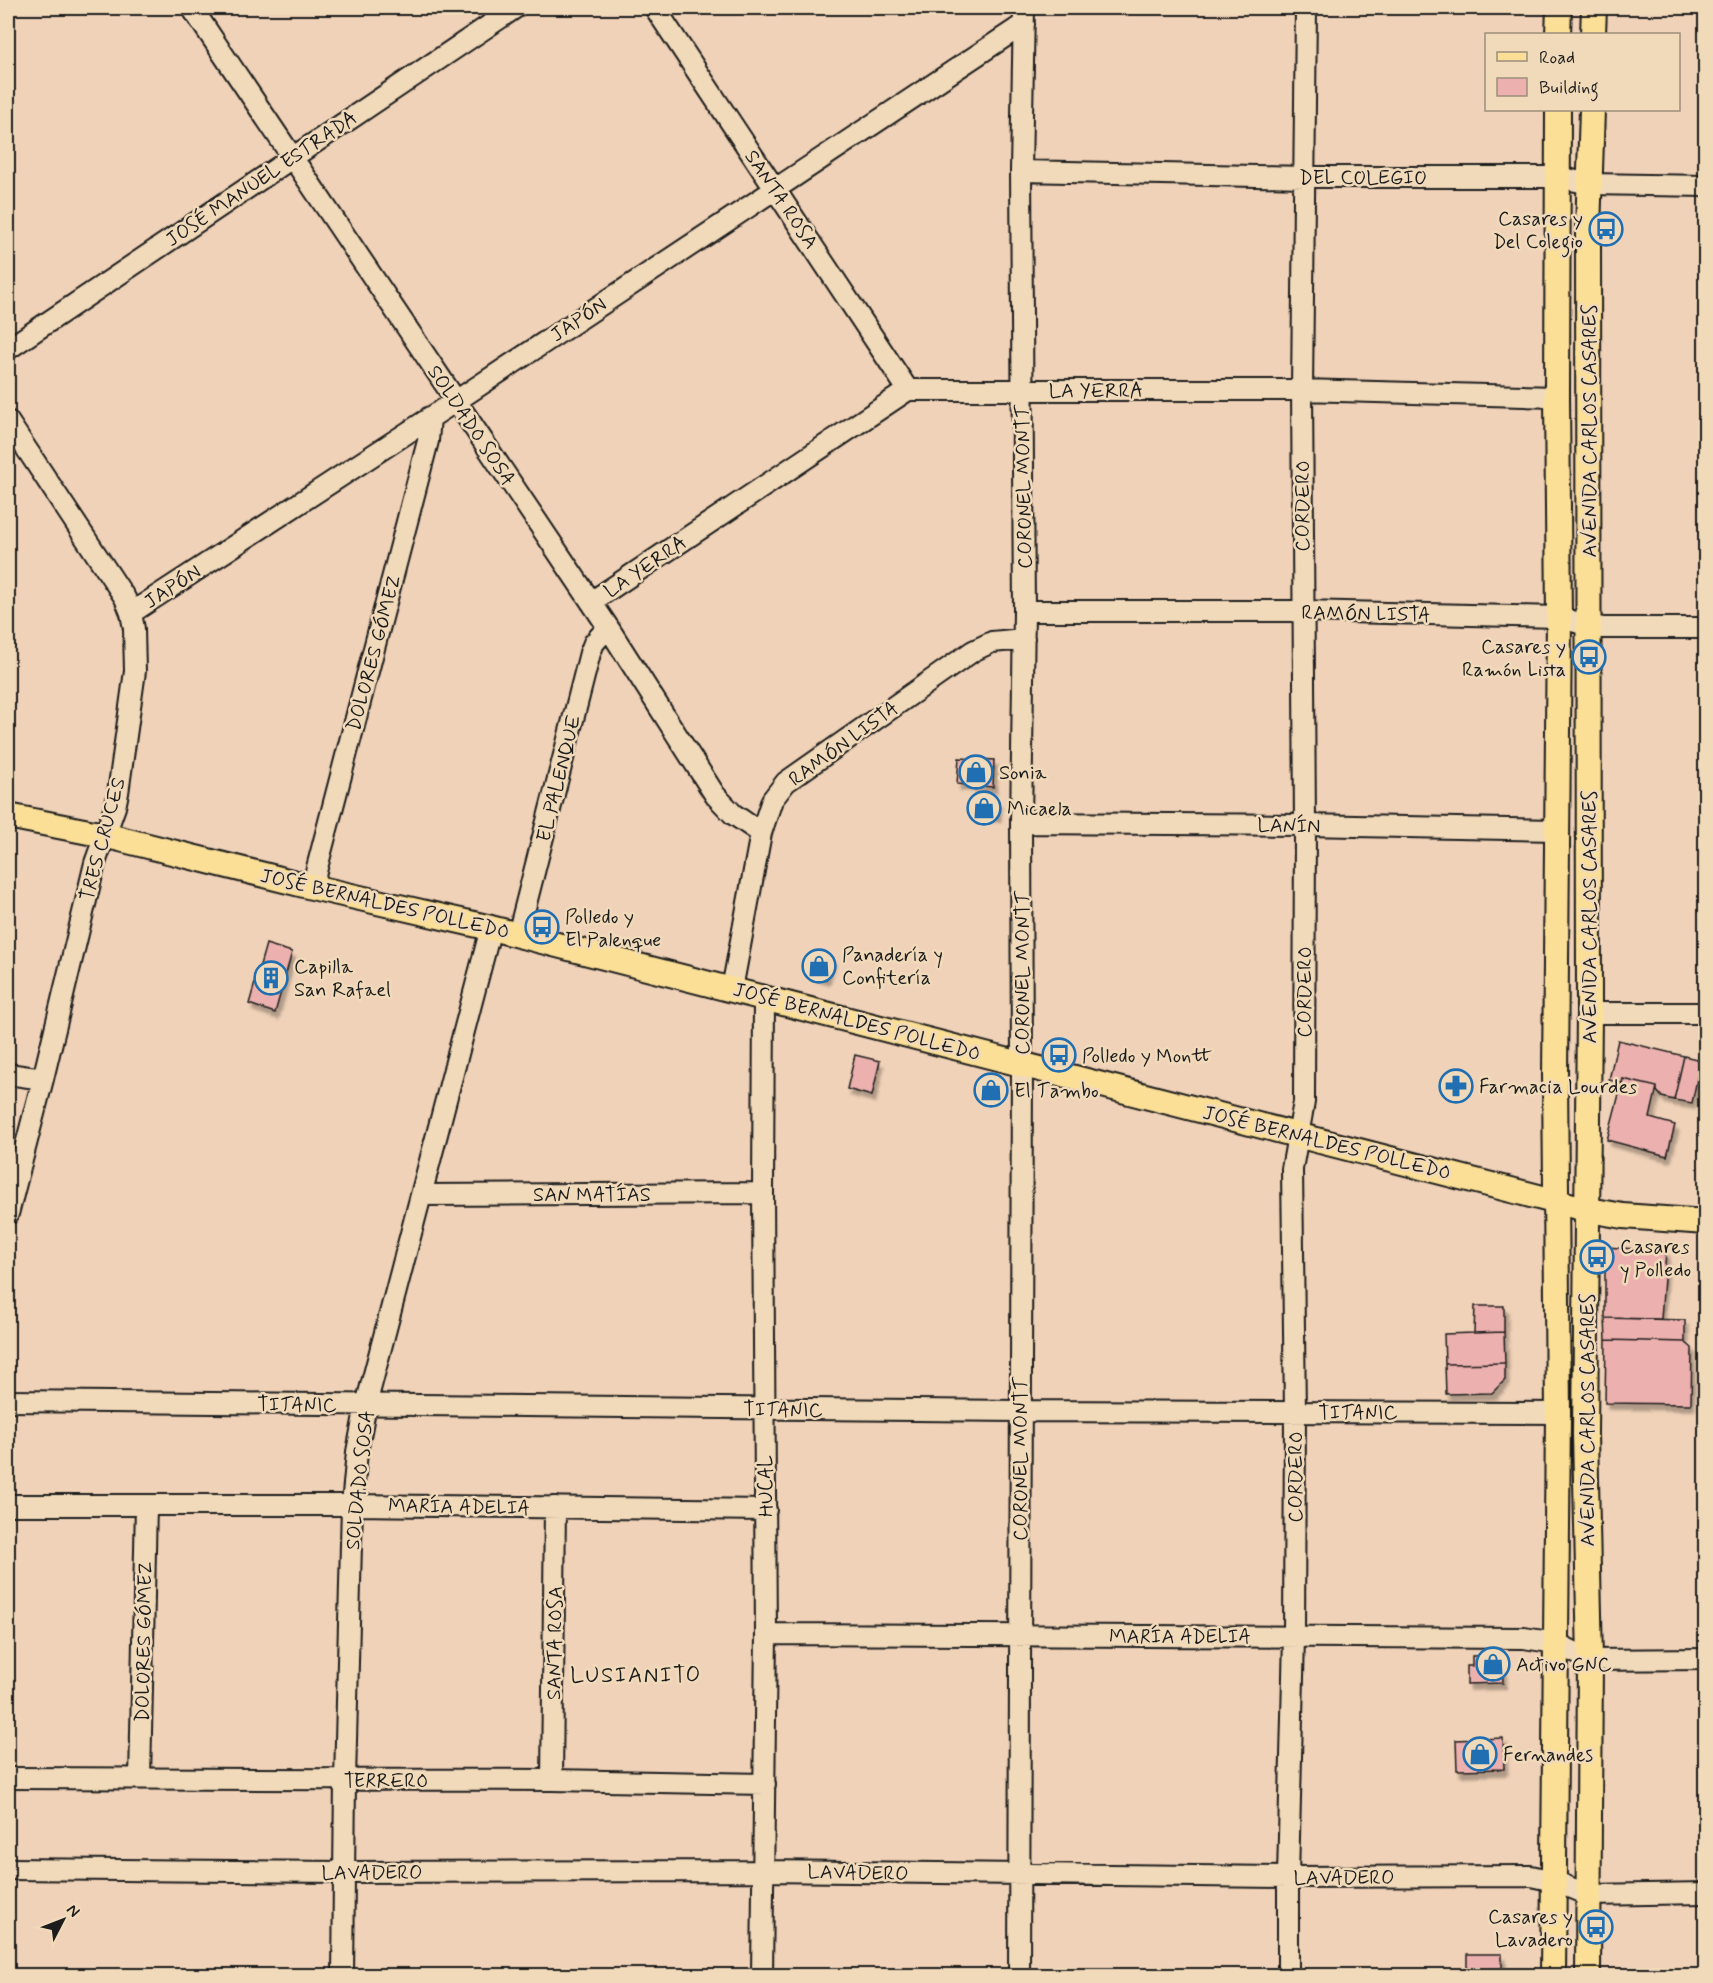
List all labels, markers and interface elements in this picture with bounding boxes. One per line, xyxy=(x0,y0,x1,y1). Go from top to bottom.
legend xyxy=(1485,33,1680,111)
text: Road xyxy=(1539,46,1575,70)
text: Building xyxy=(1539,76,1599,102)
street label: JOSÉ MANUEL ESTRADA xyxy=(161,105,363,254)
street label: SANTA ROSA xyxy=(738,145,824,255)
street label: DEL COLEGIO xyxy=(1299,165,1427,192)
place label: Casares y Del Colegio xyxy=(1493,206,1583,258)
bus stop icon: Casares y Del Colegio xyxy=(1588,211,1624,247)
street label: JAPÓN xyxy=(545,292,612,349)
street label: AVENIDA CARLOS CASARES xyxy=(1577,304,1604,558)
street label: SOLDADO SOSA xyxy=(420,360,521,491)
street label: LA YERRA xyxy=(1049,378,1143,405)
street label: CORONEL MONTT xyxy=(1010,403,1039,569)
street label: CORDERO xyxy=(1290,460,1317,552)
street label: LA YERRA xyxy=(599,530,693,605)
street label: JAPÓN xyxy=(139,559,206,616)
street label: DOLORES GÓMEZ xyxy=(341,572,408,734)
street label: RAMÓN LISTA xyxy=(1301,600,1431,629)
place label: Casares y Ramón Lista xyxy=(1462,634,1566,684)
bus stop icon: Casares y Ramón Lista xyxy=(1571,639,1607,675)
street label: RAMÓN LISTA xyxy=(784,695,904,793)
street label: EL PALENQUE xyxy=(531,712,588,845)
shop icon: Sonia xyxy=(958,754,994,790)
place label: Sonia xyxy=(999,760,1048,787)
street label: TRES CRUCES xyxy=(74,775,133,904)
shop icon: Micaela xyxy=(966,790,1002,826)
street label: AVENIDA CARLOS CASARES xyxy=(1577,790,1604,1044)
place label: Micaela xyxy=(1007,796,1072,823)
street label: LANÍN xyxy=(1257,812,1321,841)
street label: JOSÉ BERNALDES POLLEDO xyxy=(257,863,512,946)
street label: CORONEL MONTT xyxy=(1010,890,1037,1055)
place label: Polledo y El Palenque xyxy=(565,904,661,954)
bus stop icon: Polledo y El Palenque xyxy=(524,909,560,945)
place label: Panadería y Confitería xyxy=(842,942,943,992)
street label: CORDERO xyxy=(1292,946,1319,1038)
shop icon: Panadería y Confitería xyxy=(801,948,837,984)
place label: Capilla San Rafael xyxy=(294,954,391,1004)
building icon: Capilla San Rafael xyxy=(253,960,289,996)
street label: JOSÉ BERNALDES POLLEDO xyxy=(730,976,983,1068)
bus stop icon: Polledo y Montt xyxy=(1041,1037,1077,1073)
place label: Polledo y Montt xyxy=(1082,1043,1212,1070)
pharmacy icon: Farmacia Lourdes xyxy=(1438,1068,1474,1104)
shop icon: El Tambo xyxy=(973,1072,1009,1108)
place label: Farmacia Lourdes xyxy=(1479,1074,1637,1101)
place label: El Tambo xyxy=(1014,1078,1099,1105)
street label: JOSÉ BERNALDES POLLEDO xyxy=(1200,1100,1454,1187)
street label: SAN MATÍAS xyxy=(533,1182,651,1209)
place label: Casares y Polledo xyxy=(1620,1234,1691,1284)
bus stop icon: Casares y Polledo xyxy=(1579,1239,1615,1275)
street label: AVENIDA CARLOS CASARES xyxy=(1575,1293,1602,1547)
street label: CORONEL MONTT xyxy=(1008,1376,1035,1541)
street label: TITANIC xyxy=(257,1391,337,1420)
street label: TITANIC xyxy=(743,1396,823,1425)
street label: TITANIC xyxy=(1318,1400,1398,1427)
street label: SOLDADO SOSA xyxy=(340,1409,381,1551)
street label: CORDERO xyxy=(1283,1431,1310,1523)
street label: HUCAL xyxy=(752,1455,781,1517)
street label: MARÍA ADELIA xyxy=(388,1493,530,1522)
street label: DOLORES GÓMEZ xyxy=(130,1561,159,1722)
street label: SANTA ROSA xyxy=(541,1586,570,1700)
street label: MARÍA ADELIA xyxy=(1109,1624,1251,1651)
shop icon: Activo GNC xyxy=(1475,1646,1511,1682)
place label: Activo GNC xyxy=(1516,1652,1612,1679)
district label: LUSIANITO xyxy=(570,1662,702,1690)
shop icon: Fernandes xyxy=(1462,1736,1498,1772)
place label: Fernandes xyxy=(1503,1742,1593,1769)
street label: TERRERO xyxy=(344,1768,428,1795)
street label: LAVADERO xyxy=(807,1859,909,1888)
street label: LAVADERO xyxy=(321,1860,423,1887)
street label: LAVADERO xyxy=(1293,1865,1395,1892)
north arrow xyxy=(33,1890,93,1950)
text: N xyxy=(62,1900,84,1922)
place label: Casares y Lavadero xyxy=(1488,1904,1573,1954)
bus stop icon: Casares y Lavadero xyxy=(1578,1909,1614,1945)

